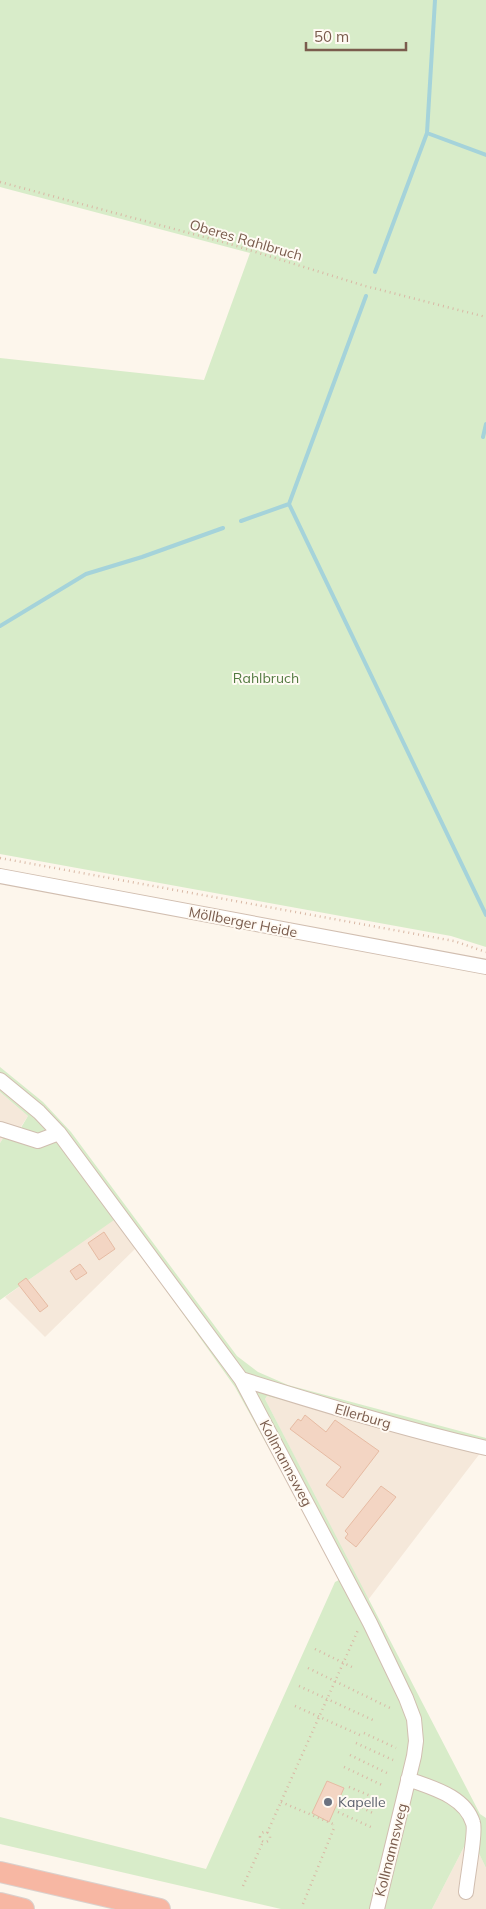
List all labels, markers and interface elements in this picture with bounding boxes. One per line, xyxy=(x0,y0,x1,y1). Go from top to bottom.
scale bar xyxy=(306,20,406,52)
text: 50 m xyxy=(314,27,349,46)
street label: Oberes Rahlbruch xyxy=(188,215,304,265)
park label: Rahlbruch xyxy=(233,669,299,687)
street label: Möllberger Heide xyxy=(187,903,299,941)
street label: Ellerburg xyxy=(333,1399,393,1433)
street label: Kollmannsweg xyxy=(256,1417,316,1509)
place label: Kapelle xyxy=(338,1793,386,1811)
marker: Kapelle xyxy=(322,1796,334,1808)
street label: Kollmannsweg xyxy=(371,1802,411,1898)

